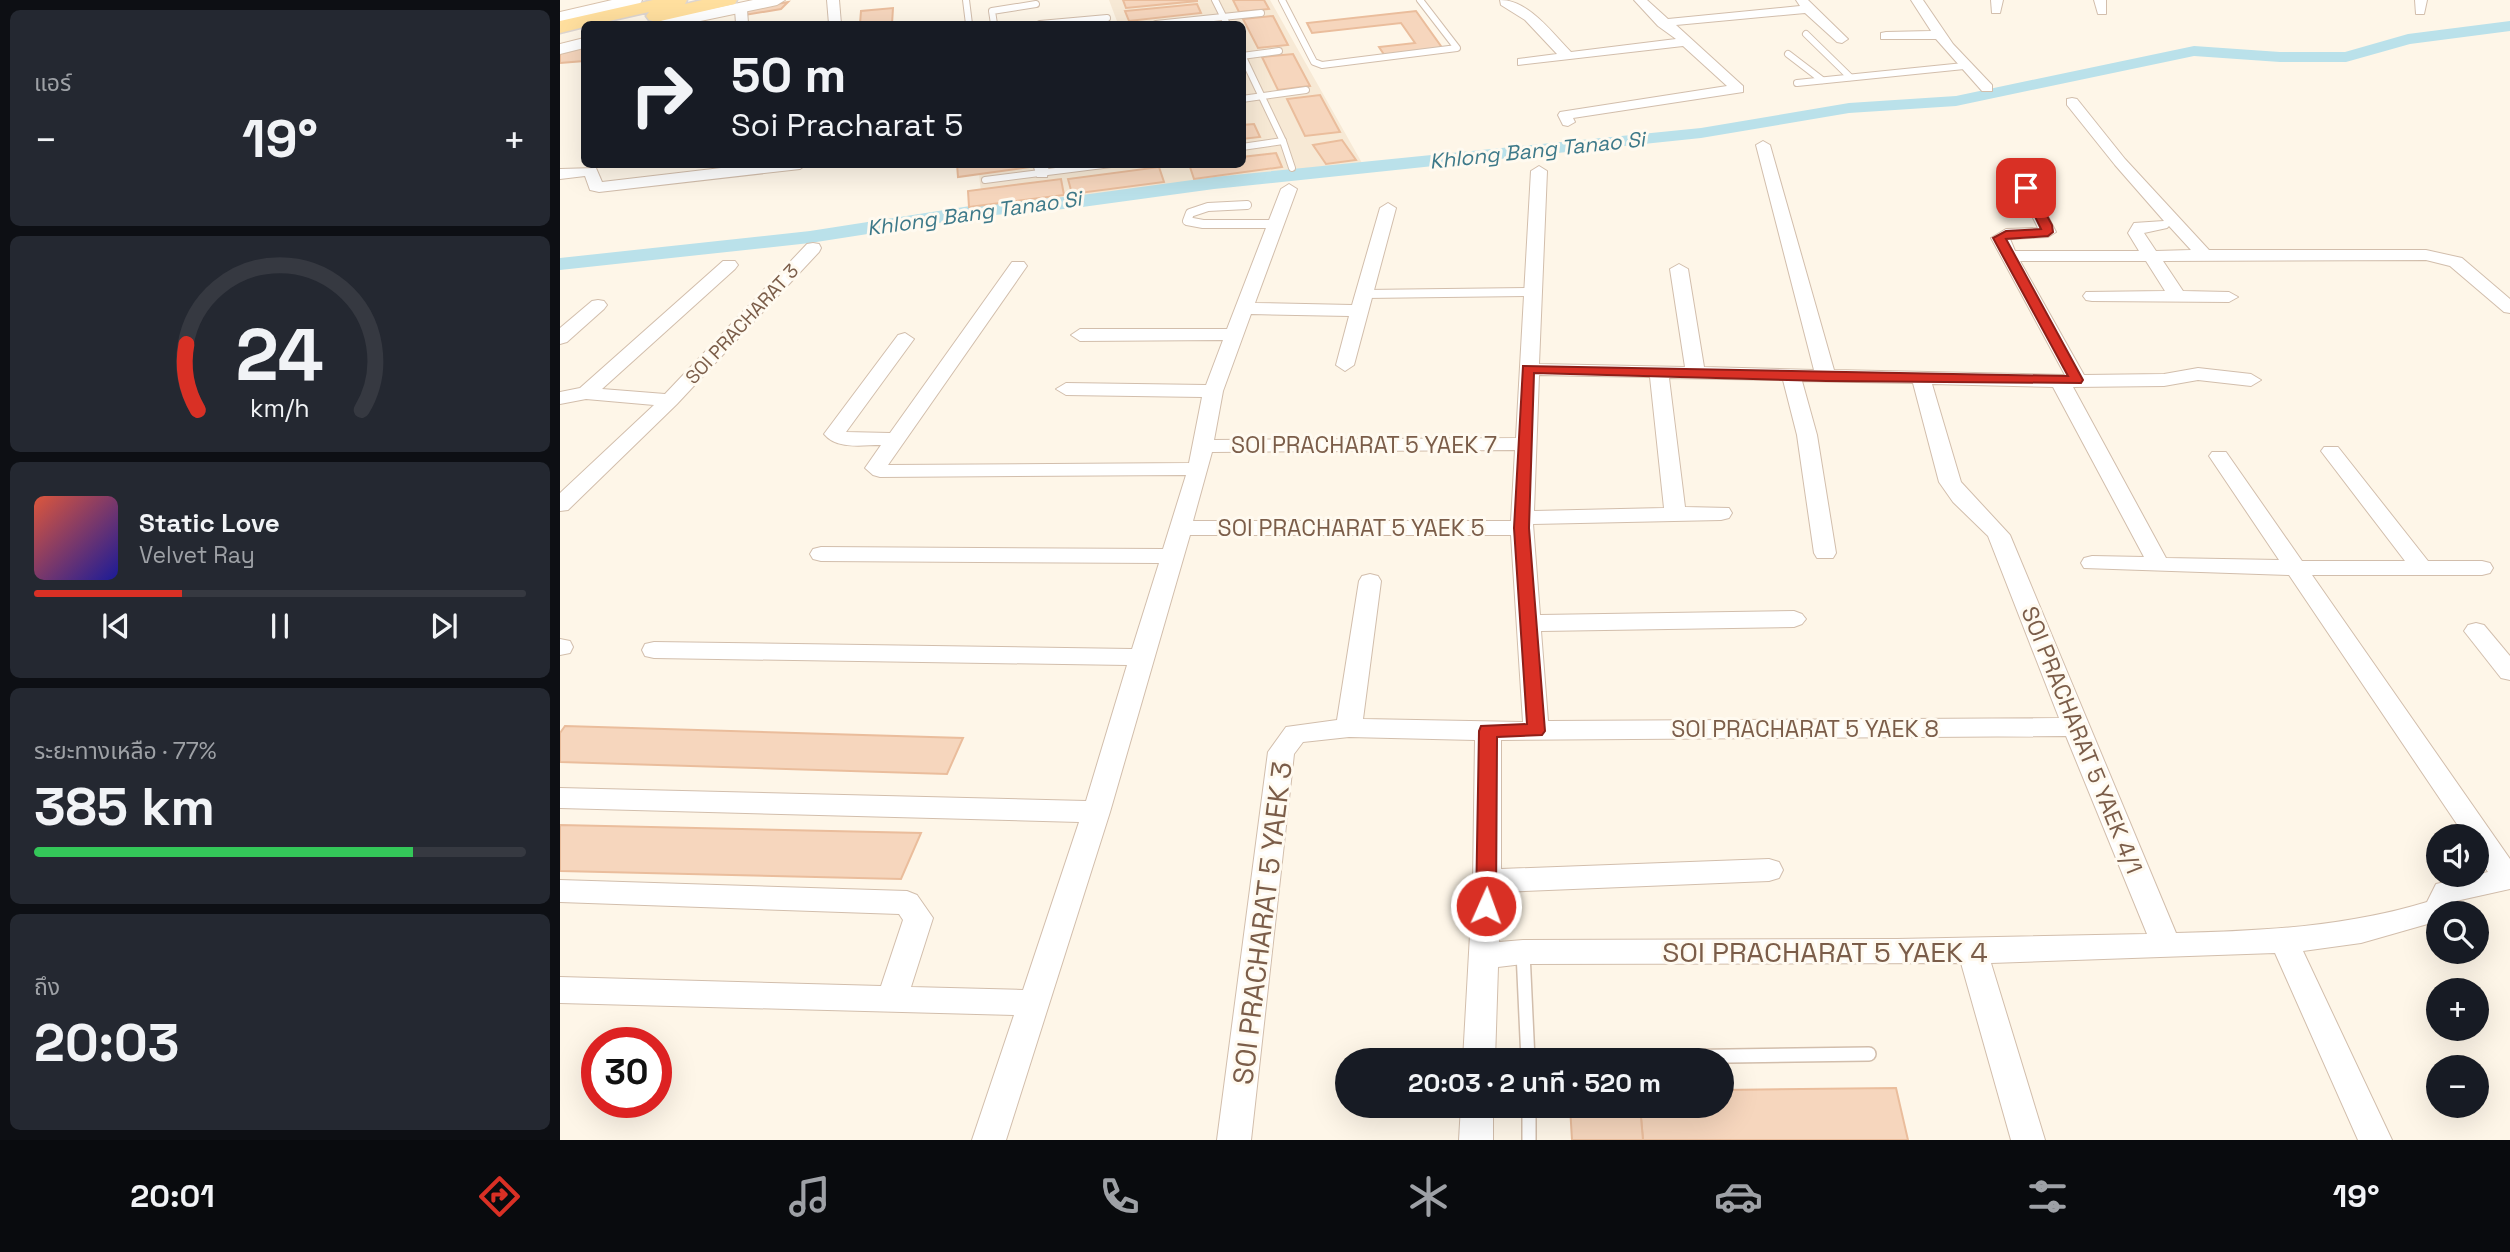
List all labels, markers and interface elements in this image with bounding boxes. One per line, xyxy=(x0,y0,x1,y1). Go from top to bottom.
text: 50 m xyxy=(731,44,846,106)
icon: right xyxy=(616,49,707,140)
text: แอร์ xyxy=(34,68,71,98)
text: Soi Pracharat 5 xyxy=(731,105,963,145)
text: 19° xyxy=(242,106,318,172)
text: − xyxy=(34,116,58,164)
text: + xyxy=(502,116,526,164)
water label: Khlong Bang Tanao Si xyxy=(1428,125,1649,175)
pin xyxy=(1996,158,2056,218)
icon: arrive xyxy=(2007,169,2045,207)
water label: Khlong Bang Tanao Si xyxy=(865,184,1086,241)
street label: SOI PRACHARAT 3 xyxy=(680,259,804,389)
text: 24 xyxy=(236,308,324,401)
text: km/h xyxy=(250,392,310,424)
street label: SOI PRACHARAT 5 YAEK 7 xyxy=(1231,430,1497,460)
text: Static Love xyxy=(139,506,280,540)
street label: SOI PRACHARAT 5 YAEK 5 xyxy=(1218,513,1484,543)
text: Velvet Ray xyxy=(139,540,255,570)
street label: SOI PRACHARAT 5 YAEK 4/1 xyxy=(2015,602,2149,878)
icon: previous xyxy=(97,607,135,645)
icon: pause xyxy=(261,607,299,645)
icon: next xyxy=(425,607,463,645)
street label: SOI PRACHARAT 5 YAEK 8 xyxy=(1671,714,1939,744)
text: ระยะทางเหลือ · 77% xyxy=(34,736,217,766)
street label: SOI PRACHARAT 5 YAEK 3 xyxy=(1224,759,1300,1087)
text: 385 km xyxy=(34,774,215,840)
map controls xyxy=(2426,824,2489,1118)
button: sound xyxy=(2426,824,2489,887)
position arrow xyxy=(1449,869,1523,943)
button: search xyxy=(2426,901,2489,964)
street label: SOI PRACHARAT 5 YAEK 4 xyxy=(1662,934,1988,970)
text: ถึง xyxy=(34,972,60,1002)
button: + xyxy=(2426,978,2489,1041)
text: 20:03 xyxy=(34,1010,179,1076)
speed limit sign: 30 xyxy=(581,1027,672,1118)
button: − xyxy=(2426,1055,2489,1118)
text: 20:03 · 2 นาที · 520 m xyxy=(1408,1066,1661,1100)
icon: directions xyxy=(475,1172,524,1221)
icon: music xyxy=(785,1172,834,1221)
icon: phone xyxy=(1095,1172,1144,1221)
icon: climate xyxy=(1404,1172,1453,1221)
icon: car xyxy=(1714,1172,1763,1221)
icon: filters xyxy=(2023,1172,2072,1221)
text: 20:01 xyxy=(130,1176,215,1216)
text: 19° xyxy=(2333,1176,2380,1216)

